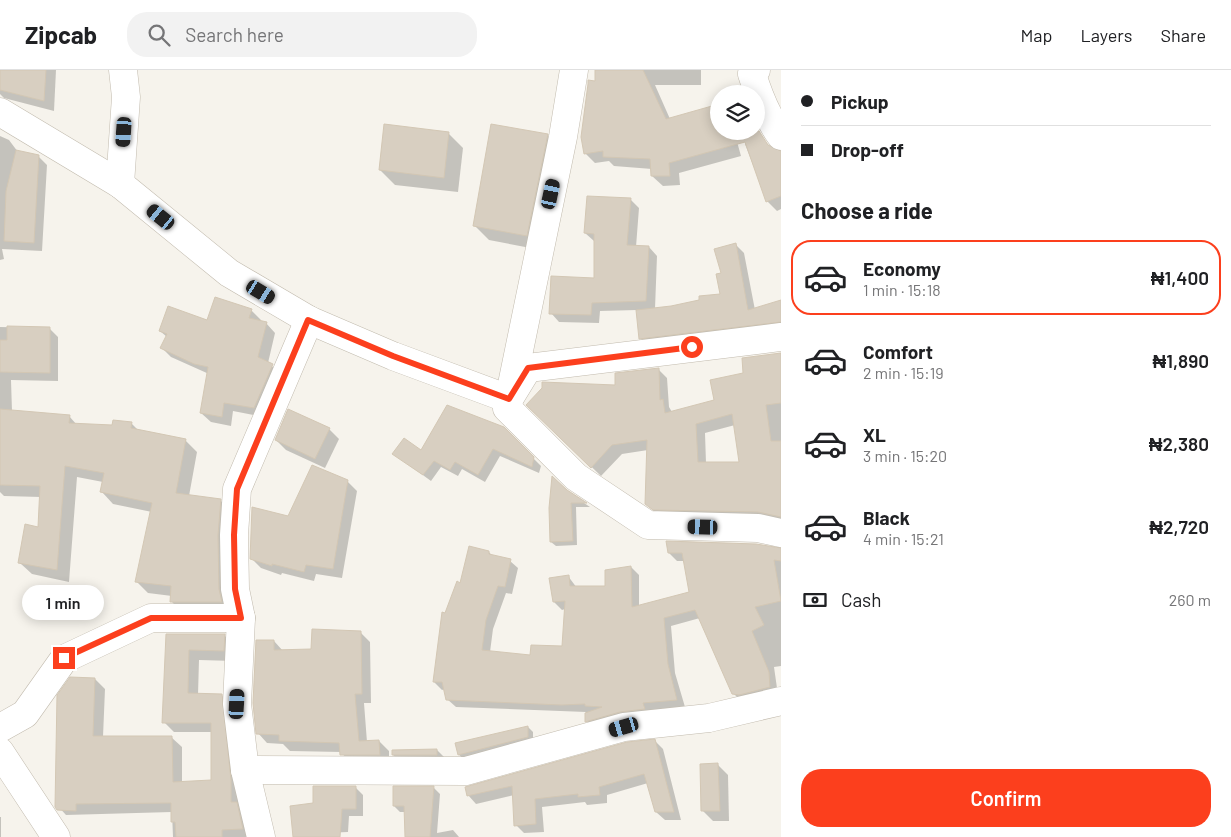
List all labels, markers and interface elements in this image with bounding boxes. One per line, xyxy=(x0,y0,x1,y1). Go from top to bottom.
search box xyxy=(127,12,477,57)
text: Zipcab xyxy=(25,20,97,49)
icon: search xyxy=(145,21,173,49)
text: Search here xyxy=(185,23,284,46)
text: Map xyxy=(1020,24,1052,46)
text: Layers xyxy=(1080,24,1133,46)
text: Share xyxy=(1161,24,1206,46)
map controls xyxy=(710,85,765,140)
button: layers xyxy=(710,85,765,140)
text: Pickup xyxy=(831,90,889,113)
car xyxy=(115,117,132,147)
text: Drop-off xyxy=(831,138,904,161)
car xyxy=(540,178,561,210)
text: Choose a ride xyxy=(801,197,933,223)
car xyxy=(144,202,177,232)
icon: car xyxy=(803,255,848,300)
text: Economy xyxy=(863,257,941,280)
text: ₦1,400 xyxy=(1151,266,1209,289)
car xyxy=(244,278,277,306)
text: 1 min · 15:18 xyxy=(863,280,941,299)
route start xyxy=(681,336,703,358)
icon: car xyxy=(803,338,848,383)
text: Comfort xyxy=(863,340,933,363)
text: ₦1,890 xyxy=(1153,349,1209,372)
text: 2 min · 15:19 xyxy=(863,363,944,382)
icon: car xyxy=(803,421,848,466)
text: XL xyxy=(863,423,886,446)
text: ₦2,380 xyxy=(1149,432,1209,455)
text: 3 min · 15:20 xyxy=(863,446,947,465)
icon: car xyxy=(803,504,848,549)
text: Black xyxy=(863,506,910,529)
text: ₦2,720 xyxy=(1149,515,1209,538)
car xyxy=(687,519,718,535)
text: 4 min · 15:21 xyxy=(863,529,944,548)
callout: 1 min xyxy=(23,586,105,620)
icon: cash xyxy=(801,586,829,614)
text: Cash xyxy=(841,588,882,611)
text: 260 m xyxy=(1169,590,1211,609)
text: 1 min xyxy=(46,593,80,612)
route end xyxy=(53,647,75,669)
car xyxy=(228,689,245,719)
car xyxy=(607,716,640,738)
button: Confirm xyxy=(801,769,1211,827)

